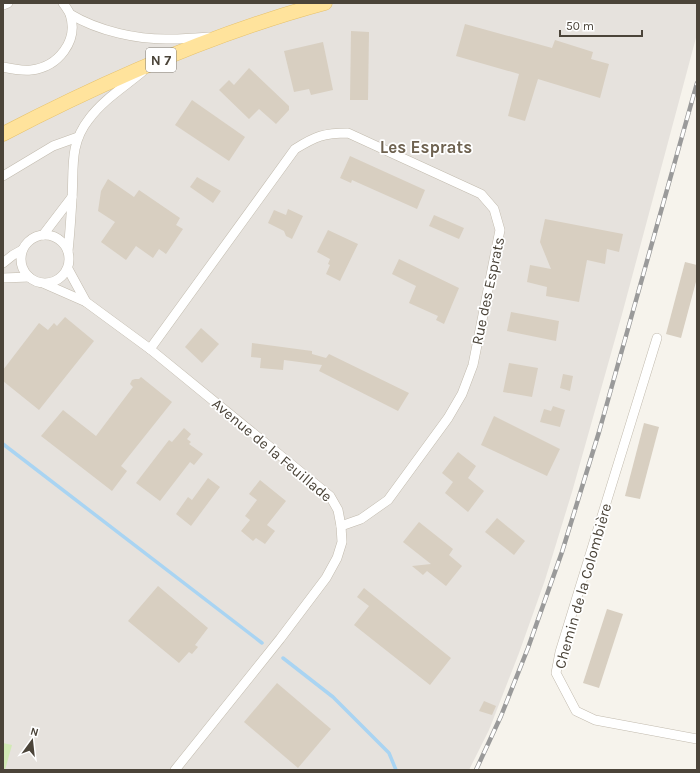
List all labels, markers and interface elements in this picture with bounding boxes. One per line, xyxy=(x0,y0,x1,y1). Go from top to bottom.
scale bar xyxy=(560,12,642,38)
text: 50 m xyxy=(566,19,594,33)
road number: N 7 xyxy=(146,48,176,72)
district label: Les Esprats xyxy=(380,137,472,157)
street label: Rue des Esprats xyxy=(468,235,508,347)
street label: Avenue de la Feuillade xyxy=(208,395,336,505)
street label: Chemin de la Colombière xyxy=(551,501,615,671)
north arrow xyxy=(12,721,52,761)
text: N xyxy=(29,725,40,739)

